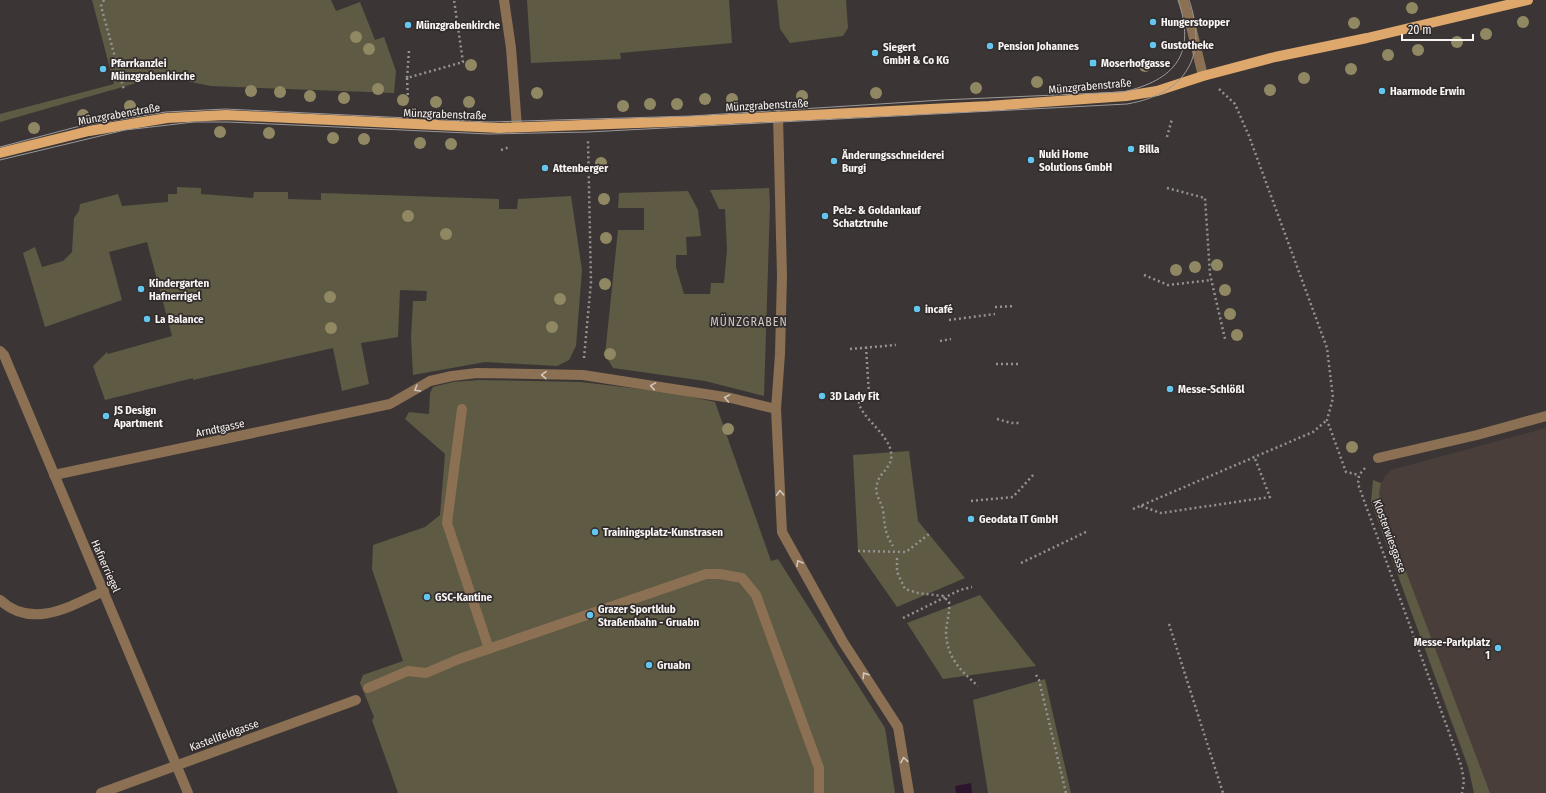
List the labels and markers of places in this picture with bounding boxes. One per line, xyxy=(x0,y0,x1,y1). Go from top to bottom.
place label: Hungerstopper xyxy=(1161,16,1231,29)
marker: Hungerstopper xyxy=(1148,17,1158,27)
place label: Münzgrabenkirche xyxy=(416,19,501,32)
marker: Münzgrabenkirche xyxy=(403,20,413,30)
place label: Gustotheke xyxy=(1161,39,1214,52)
place label: Pension Johannes xyxy=(998,40,1079,53)
marker: Gustotheke xyxy=(1148,40,1158,50)
place label: Siegert GmbH & Co KG xyxy=(883,41,950,67)
marker: Pension Johannes xyxy=(985,41,995,51)
marker: Siegert GmbH & Co KG xyxy=(870,48,880,58)
place label: Pfarrkanzlei Münzgrabenkirche xyxy=(111,57,196,83)
place label: Moserhofgasse xyxy=(1101,57,1171,70)
marker: Moserhofgasse xyxy=(1088,58,1098,68)
marker: Pfarrkanzlei Münzgrabenkirche xyxy=(98,64,108,74)
place label: Haarmode Erwin xyxy=(1390,85,1465,98)
marker: Haarmode Erwin xyxy=(1377,86,1387,96)
place label: Billa xyxy=(1139,143,1160,156)
marker: Billa xyxy=(1126,144,1136,154)
place label: Nuki Home Solutions GmbH xyxy=(1039,148,1113,174)
place label: Änderungsschneiderei Burgi xyxy=(841,149,944,175)
marker: Nuki Home Solutions GmbH xyxy=(1026,155,1036,165)
marker: Änderungsschneiderei Burgi xyxy=(829,156,839,166)
place label: Attenberger xyxy=(552,162,609,175)
marker: Attenberger xyxy=(540,163,550,173)
place label: Pelz- & Goldankauf Schatztruhe xyxy=(833,204,922,230)
marker: Pelz- & Goldankauf Schatztruhe xyxy=(820,211,830,221)
place label: Kindergarten Hafnerrigel xyxy=(149,277,209,303)
marker: Kindergarten Hafnerrigel xyxy=(136,284,146,294)
place label: incafé xyxy=(925,303,953,316)
marker: incafé xyxy=(912,304,922,314)
place label: La Balance xyxy=(155,313,204,326)
marker: La Balance xyxy=(142,314,152,324)
place label: Messe-Schlößl xyxy=(1178,383,1246,396)
marker: Messe-Schlößl xyxy=(1165,384,1175,394)
place label: 3D Lady Fit xyxy=(829,390,880,403)
marker: 3D Lady Fit xyxy=(817,391,827,401)
place label: JS Design Apartment xyxy=(113,404,163,430)
marker: JS Design Apartment xyxy=(101,411,111,421)
place label: Geodata IT GmbH xyxy=(979,513,1058,526)
marker: Geodata IT GmbH xyxy=(966,514,976,524)
place label: Trainingsplatz-Kunstrasen xyxy=(603,526,723,539)
marker: Trainingsplatz-Kunstrasen xyxy=(590,527,600,537)
place label: GSC-Kantine xyxy=(435,591,492,604)
marker: GSC-Kantine xyxy=(422,592,432,602)
place label: Grazer Sportklub Straßenbahn - Gruabn xyxy=(598,603,699,629)
marker: Grazer Sportklub Straßenbahn - Gruabn xyxy=(585,610,595,620)
place label: Messe-Parkplatz 1 xyxy=(1414,636,1490,662)
marker: Messe-Parkplatz 1 xyxy=(1493,643,1503,653)
place label: Gruabn xyxy=(657,659,691,672)
marker: Gruabn xyxy=(644,660,654,670)

